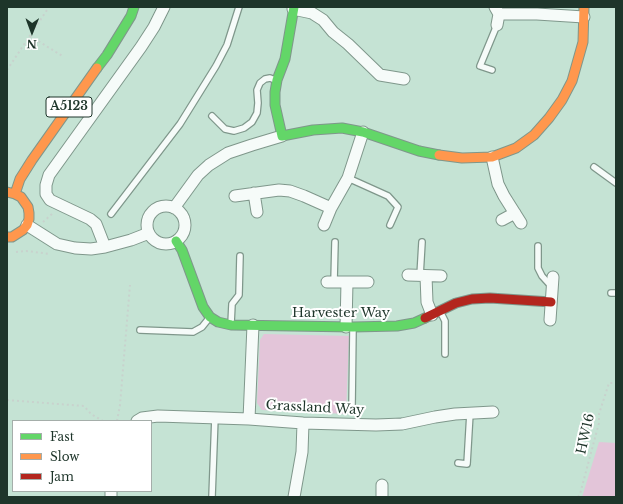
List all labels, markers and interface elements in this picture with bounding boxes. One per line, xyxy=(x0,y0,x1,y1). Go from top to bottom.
north arrow xyxy=(12,12,52,52)
text: N xyxy=(26,37,37,51)
road number: A5123 xyxy=(46,97,92,117)
street label: Harvester Way xyxy=(292,305,390,321)
street label: Grassland Way xyxy=(265,398,365,418)
street label: HW16 xyxy=(574,412,598,456)
legend xyxy=(12,420,152,492)
text: Fast xyxy=(50,429,74,444)
text: Slow xyxy=(50,449,79,464)
text: Jam xyxy=(50,469,74,484)

